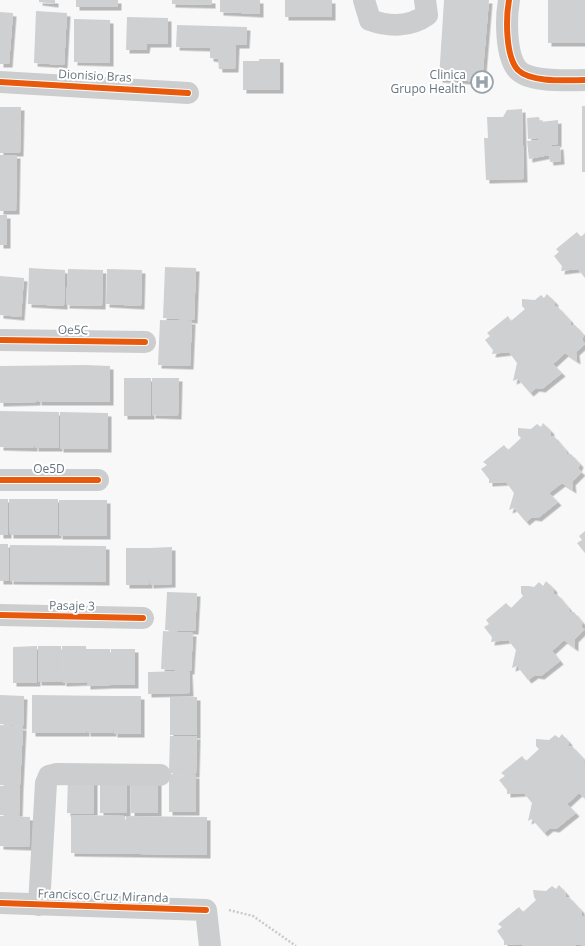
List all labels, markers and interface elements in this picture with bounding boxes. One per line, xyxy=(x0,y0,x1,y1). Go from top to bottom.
street label: Dionisio Bras xyxy=(58,65,132,86)
place label: Clinica Grupo Health xyxy=(390,66,466,97)
hospital icon: Clinica Grupo Health xyxy=(469,69,495,95)
street label: Oe5C xyxy=(58,321,89,338)
street label: Oe5D xyxy=(33,460,65,477)
street label: Pasaje 3 xyxy=(49,597,95,614)
street label: Francisco Cruz Miranda xyxy=(37,885,169,906)

